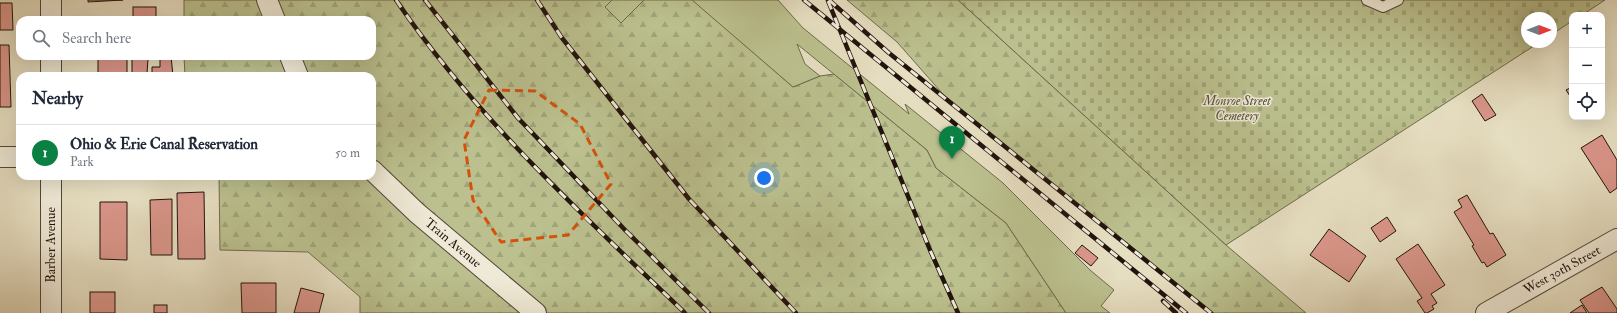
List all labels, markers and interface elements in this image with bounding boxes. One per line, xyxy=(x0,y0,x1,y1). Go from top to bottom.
north arrow xyxy=(1521,12,1557,48)
map controls xyxy=(1569,12,1605,120)
button: + xyxy=(1569,12,1605,48)
search box xyxy=(16,16,376,60)
icon: search xyxy=(30,27,52,49)
text: Search here xyxy=(62,29,131,48)
button: − xyxy=(1569,48,1605,84)
button: locate xyxy=(1569,84,1605,120)
text: Nearby xyxy=(32,88,83,109)
park label: Monroe Street Cemetery xyxy=(1202,93,1272,124)
pin: 1 xyxy=(939,126,965,159)
text: Ohio & Erie Canal Reservation xyxy=(70,135,258,154)
text: 1 xyxy=(43,145,47,161)
text: 50 m xyxy=(335,145,360,161)
text: Park xyxy=(70,154,94,170)
your location xyxy=(754,168,774,188)
street label: Barber Avenue xyxy=(43,207,59,283)
street label: Train Avenue xyxy=(421,215,485,272)
street label: West 30th Street xyxy=(1520,242,1603,298)

